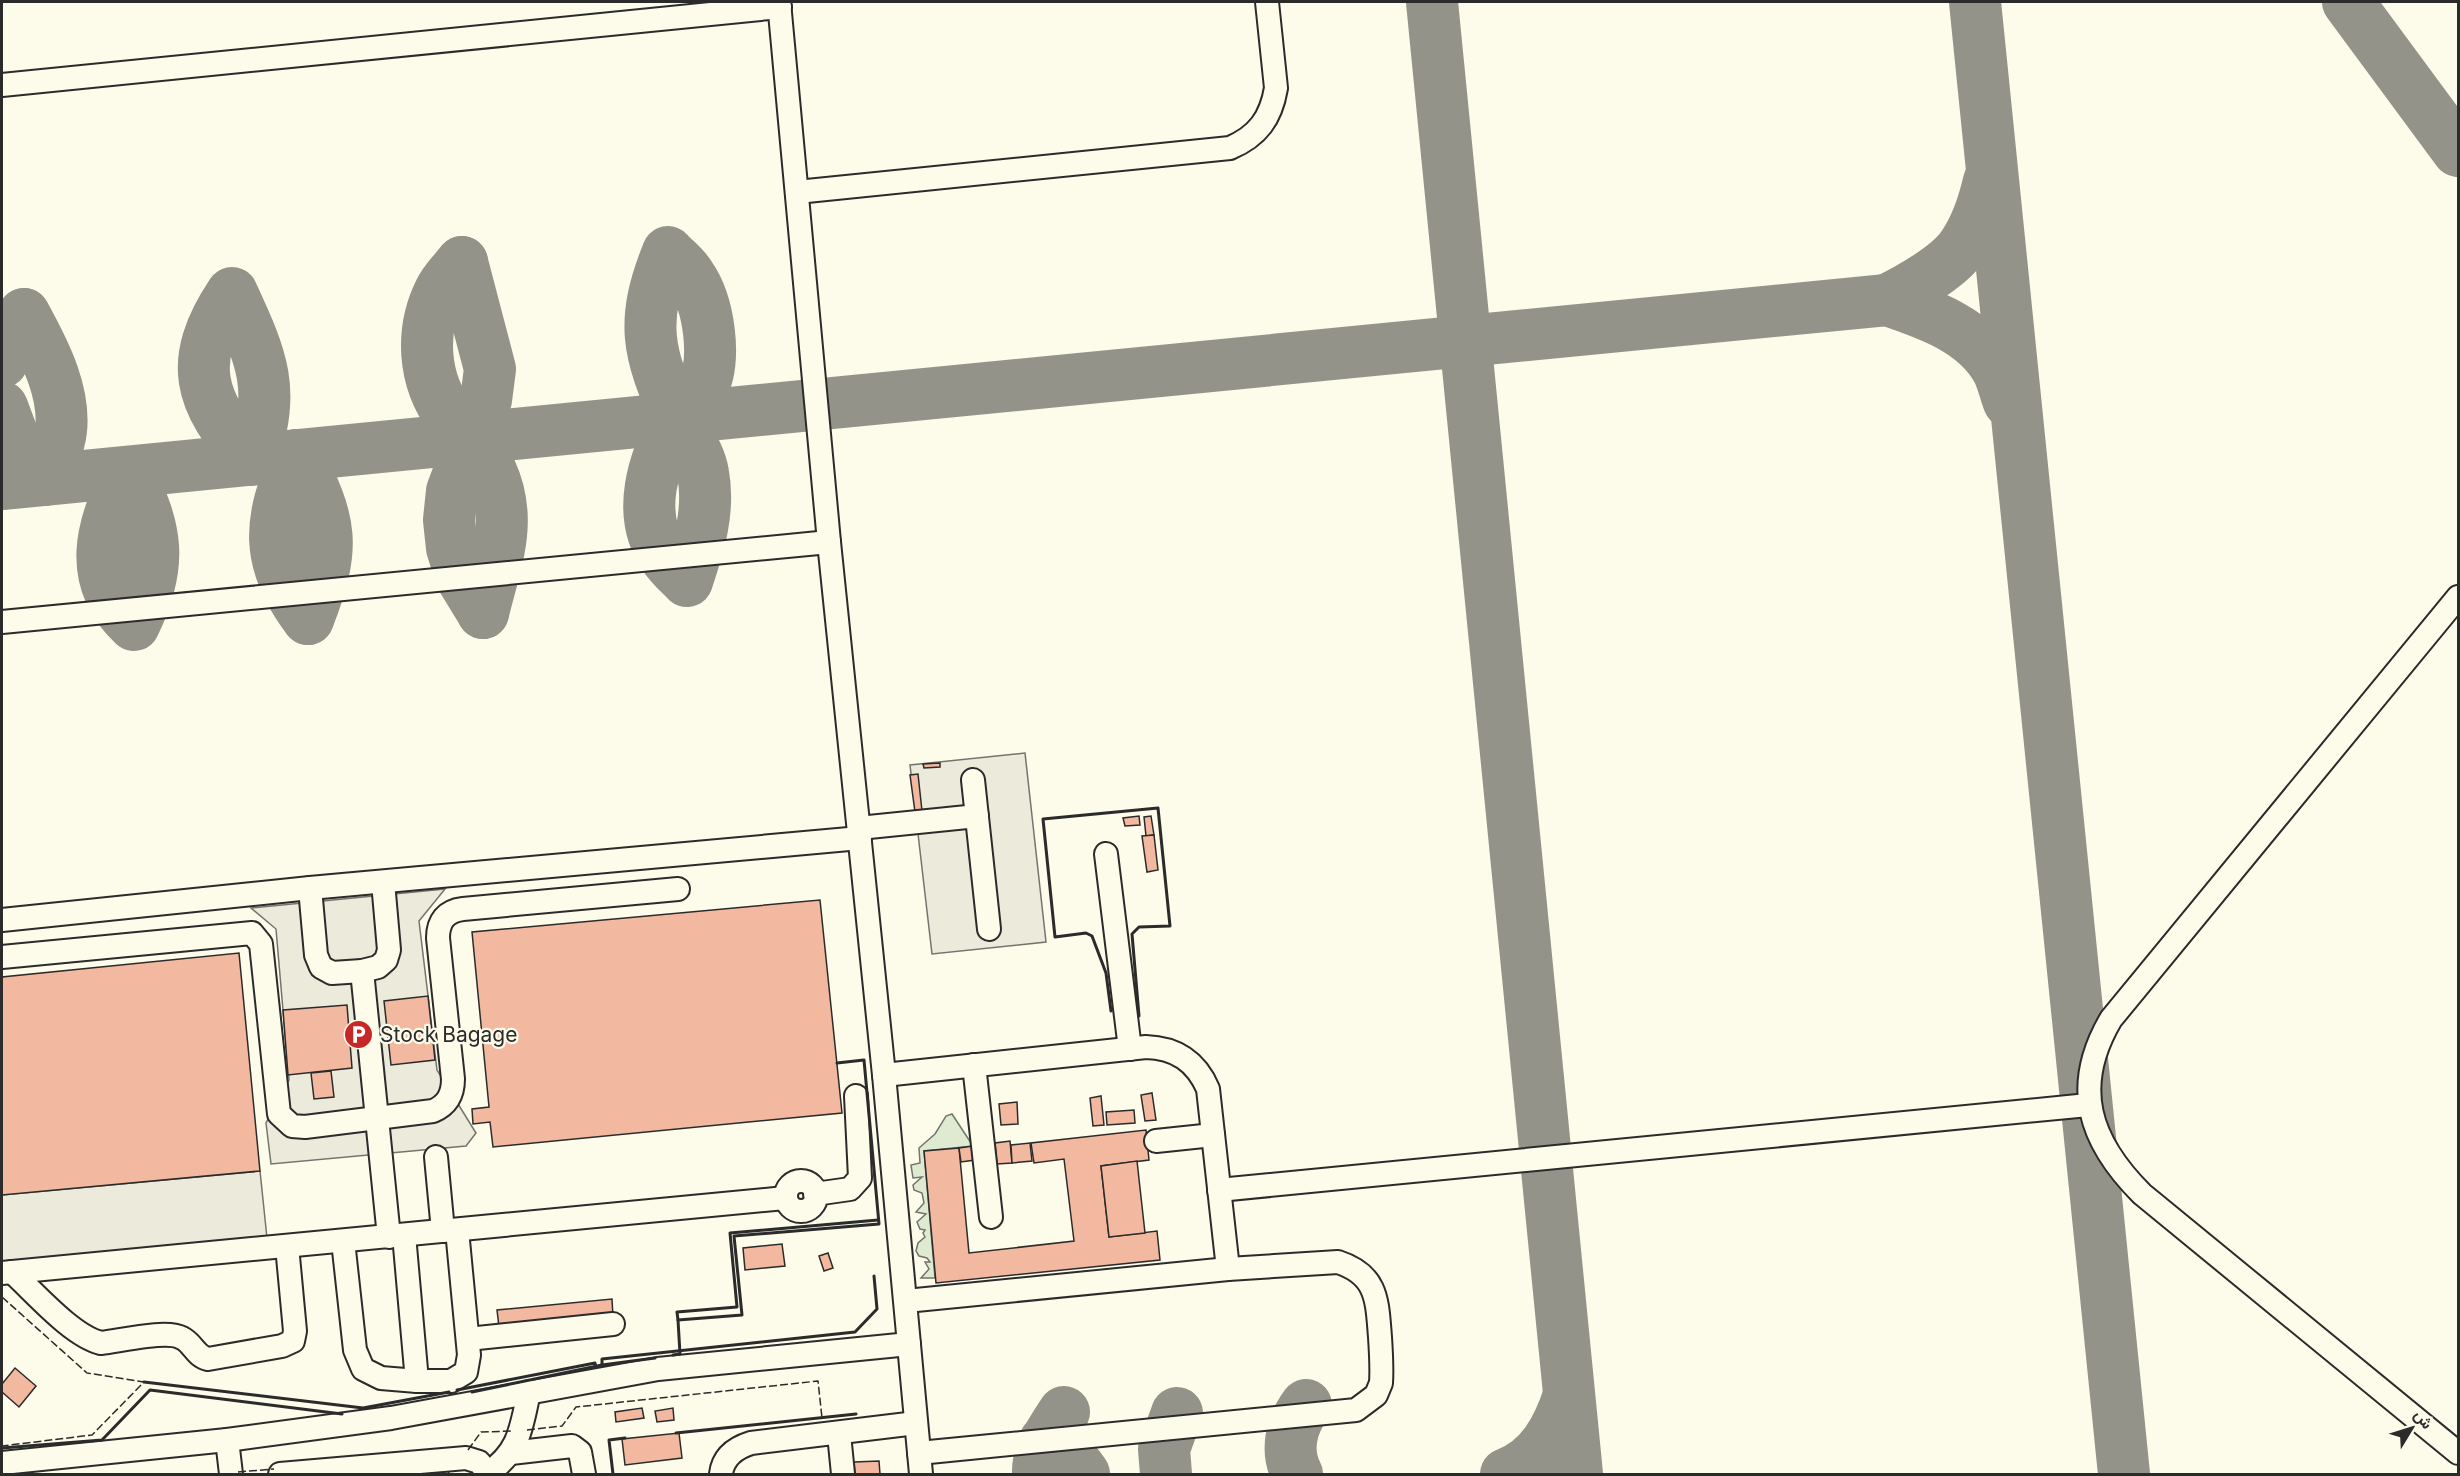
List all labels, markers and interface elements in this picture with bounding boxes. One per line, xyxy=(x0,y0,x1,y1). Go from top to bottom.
parking icon: Stock Bagage xyxy=(343,1019,375,1051)
place label: Stock Bagage xyxy=(380,1022,517,1047)
north arrow xyxy=(2382,1398,2442,1458)
text: ش xyxy=(2410,1405,2438,1433)

